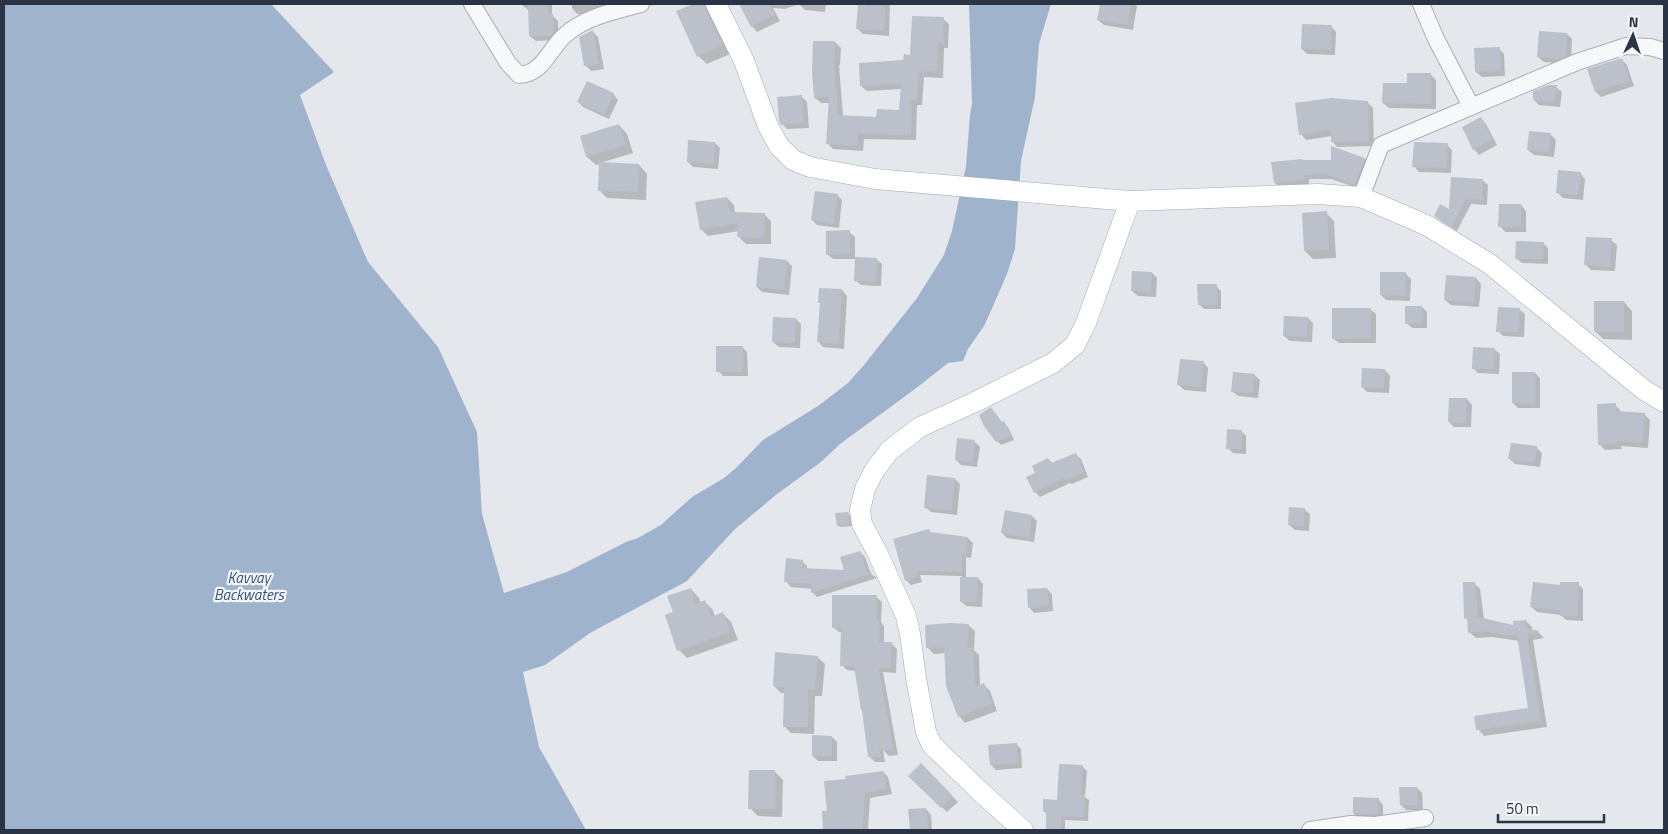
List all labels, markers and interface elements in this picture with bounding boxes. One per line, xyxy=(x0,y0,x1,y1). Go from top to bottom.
north arrow xyxy=(1608,10,1658,60)
text: N xyxy=(1628,11,1639,32)
water label: Kavvay Backwaters xyxy=(214,566,286,606)
scale bar xyxy=(1498,792,1604,824)
text: 50 m xyxy=(1506,797,1539,820)

